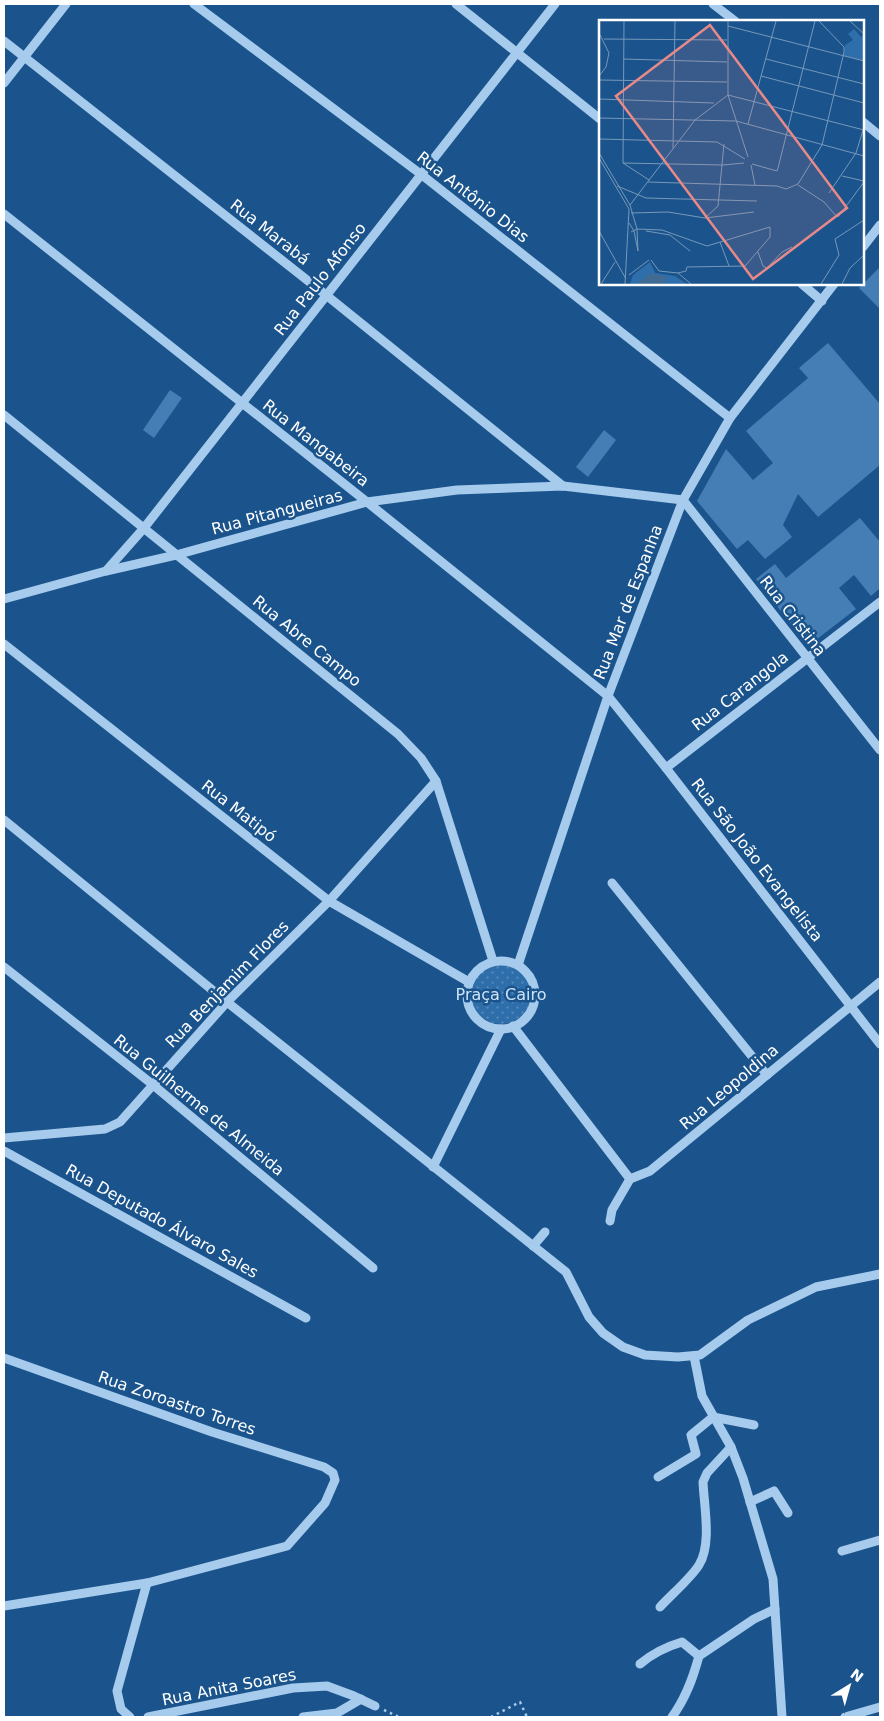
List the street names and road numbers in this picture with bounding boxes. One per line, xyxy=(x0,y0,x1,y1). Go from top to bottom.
street label: Rua Antônio Dias xyxy=(413,147,533,247)
street label: Rua Marabá xyxy=(227,195,313,269)
street label: Rua Paulo Afonso xyxy=(270,219,370,339)
street label: Rua Mangabeira xyxy=(259,396,373,490)
street label: Rua Pitangueiras xyxy=(209,485,345,539)
street label: Rua Mar de Espanha xyxy=(590,522,666,682)
street label: Rua Cristina xyxy=(756,572,830,660)
street label: Rua Abre Campo xyxy=(249,591,365,691)
street label: Rua Carangola xyxy=(688,647,792,735)
street label: Rua São João Evangelista xyxy=(687,774,827,946)
street label: Rua Matipó xyxy=(198,776,280,846)
street label: Rua Benjamim Flores xyxy=(161,917,293,1051)
street label: Rua Guilherme de Almeida xyxy=(110,1030,288,1180)
street label: Rua Leopoldina xyxy=(676,1040,782,1134)
street label: Rua Deputado Álvaro Sales xyxy=(62,1160,262,1282)
street label: Rua Zoroastro Torres xyxy=(96,1367,258,1439)
street label: Rua Anita Soares xyxy=(160,1665,298,1709)

